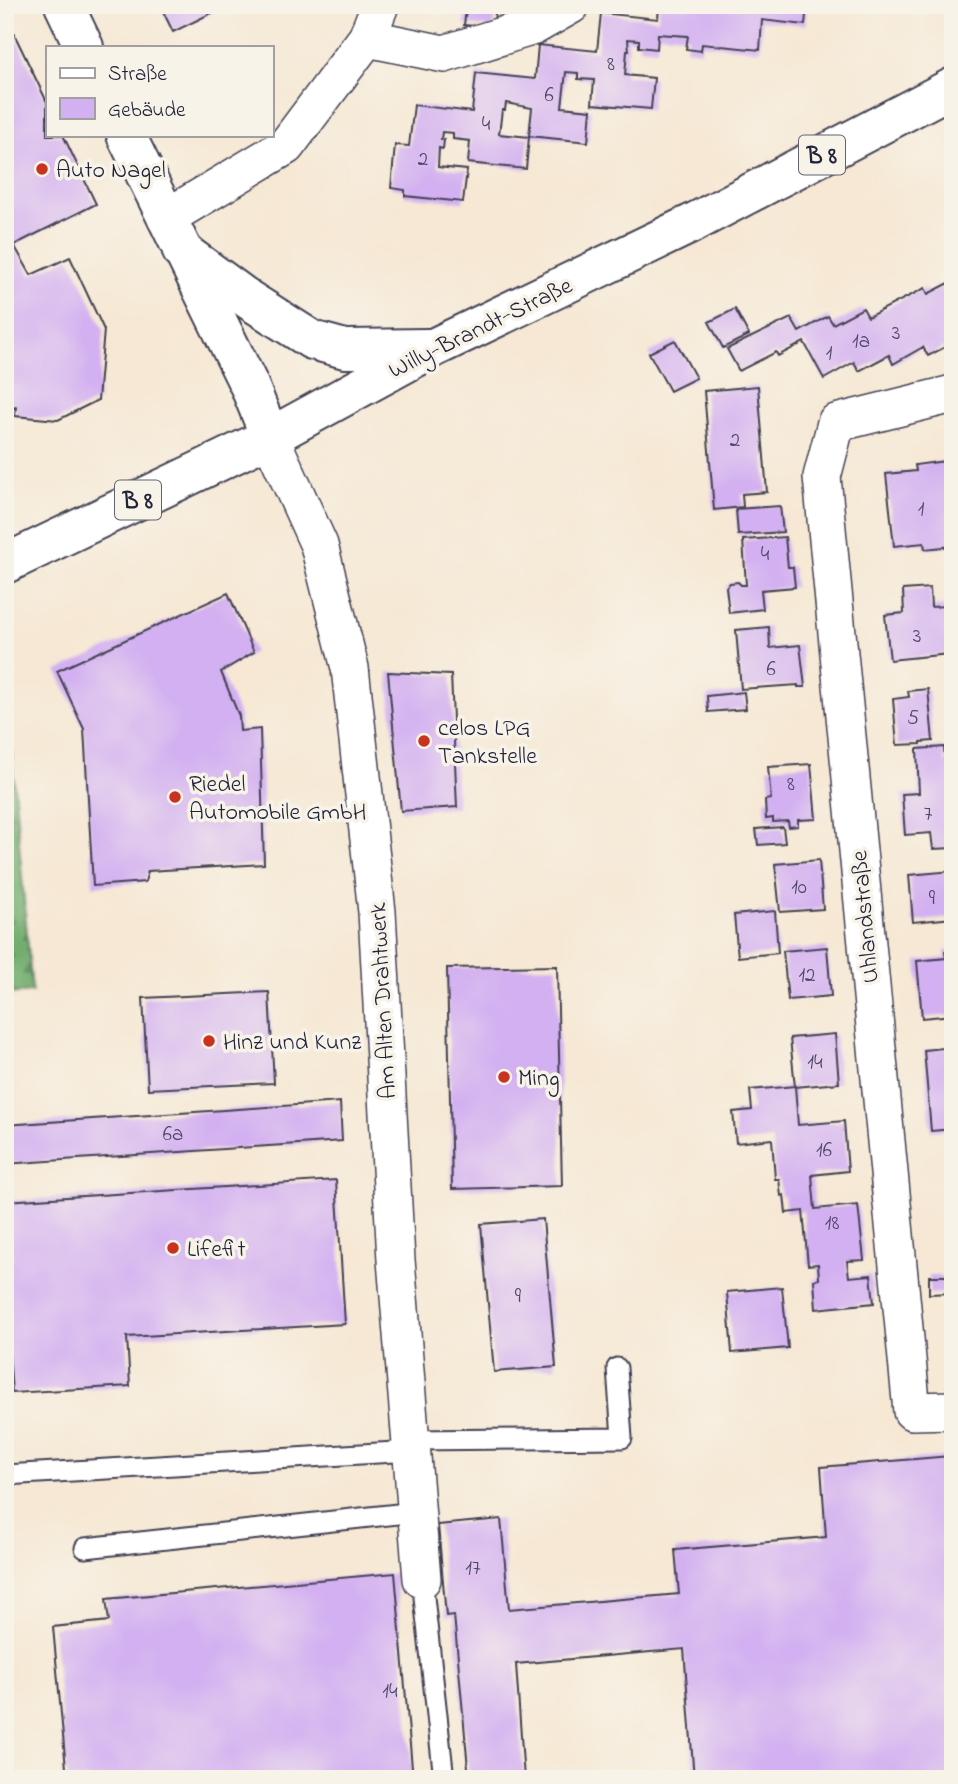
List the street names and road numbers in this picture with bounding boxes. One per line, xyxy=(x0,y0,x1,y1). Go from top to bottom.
road number: B 8 xyxy=(799,136,845,174)
street label: Willy-Brandt-Straße xyxy=(383,269,580,390)
road number: B 8 xyxy=(115,480,161,520)
street label: Uhlandstraße xyxy=(843,849,890,984)
street label: Am Alten Drahtwerk xyxy=(362,901,407,1100)

